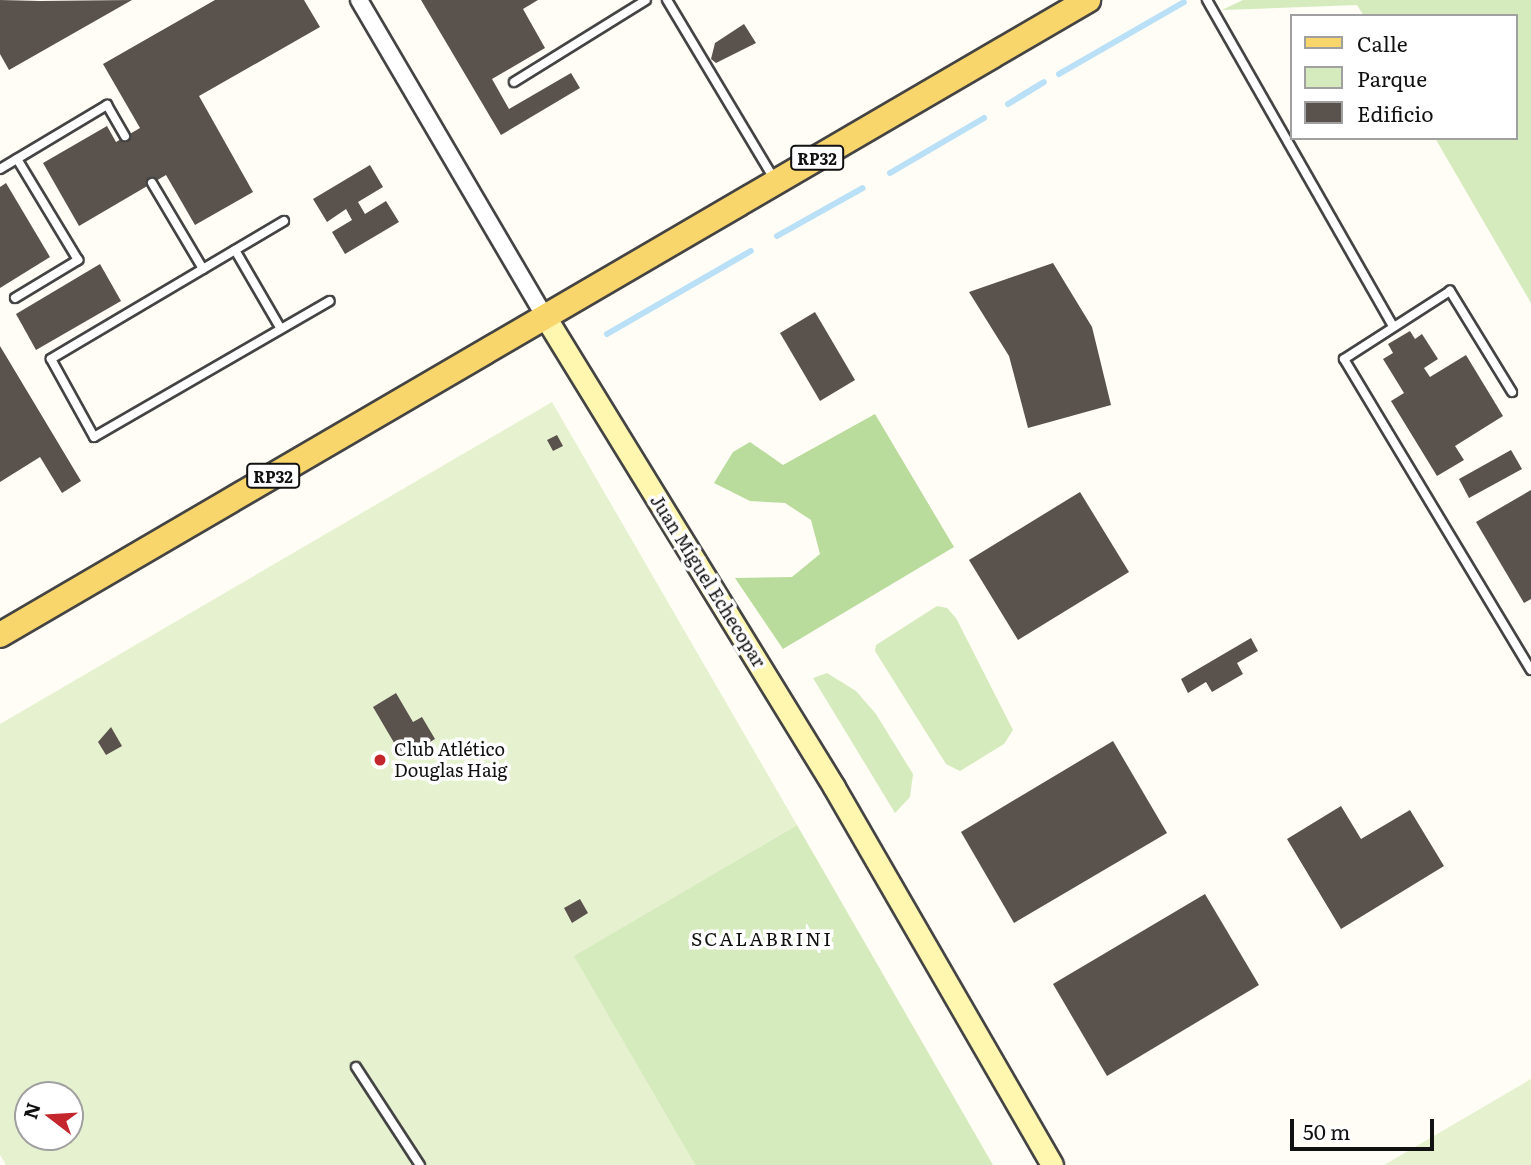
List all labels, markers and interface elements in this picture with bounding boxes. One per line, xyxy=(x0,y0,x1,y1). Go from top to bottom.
legend xyxy=(1290,14,1517,140)
text: Calle xyxy=(1357,27,1408,58)
text: Parque xyxy=(1357,62,1427,93)
text: Edificio xyxy=(1357,97,1433,128)
road number: RP32 xyxy=(789,146,845,170)
road number: RP32 xyxy=(245,463,301,489)
street label: Juan Miguel Echecopar xyxy=(646,491,770,671)
place label: Club Atlético Douglas Haig xyxy=(394,739,508,782)
marker: Club Atlético Douglas Haig xyxy=(372,752,388,768)
district label: SCALABRINI xyxy=(692,928,832,950)
north arrow xyxy=(14,1081,84,1151)
text: N xyxy=(15,1099,47,1122)
scale bar xyxy=(1293,1106,1436,1150)
text: 50 m xyxy=(1303,1115,1350,1146)

